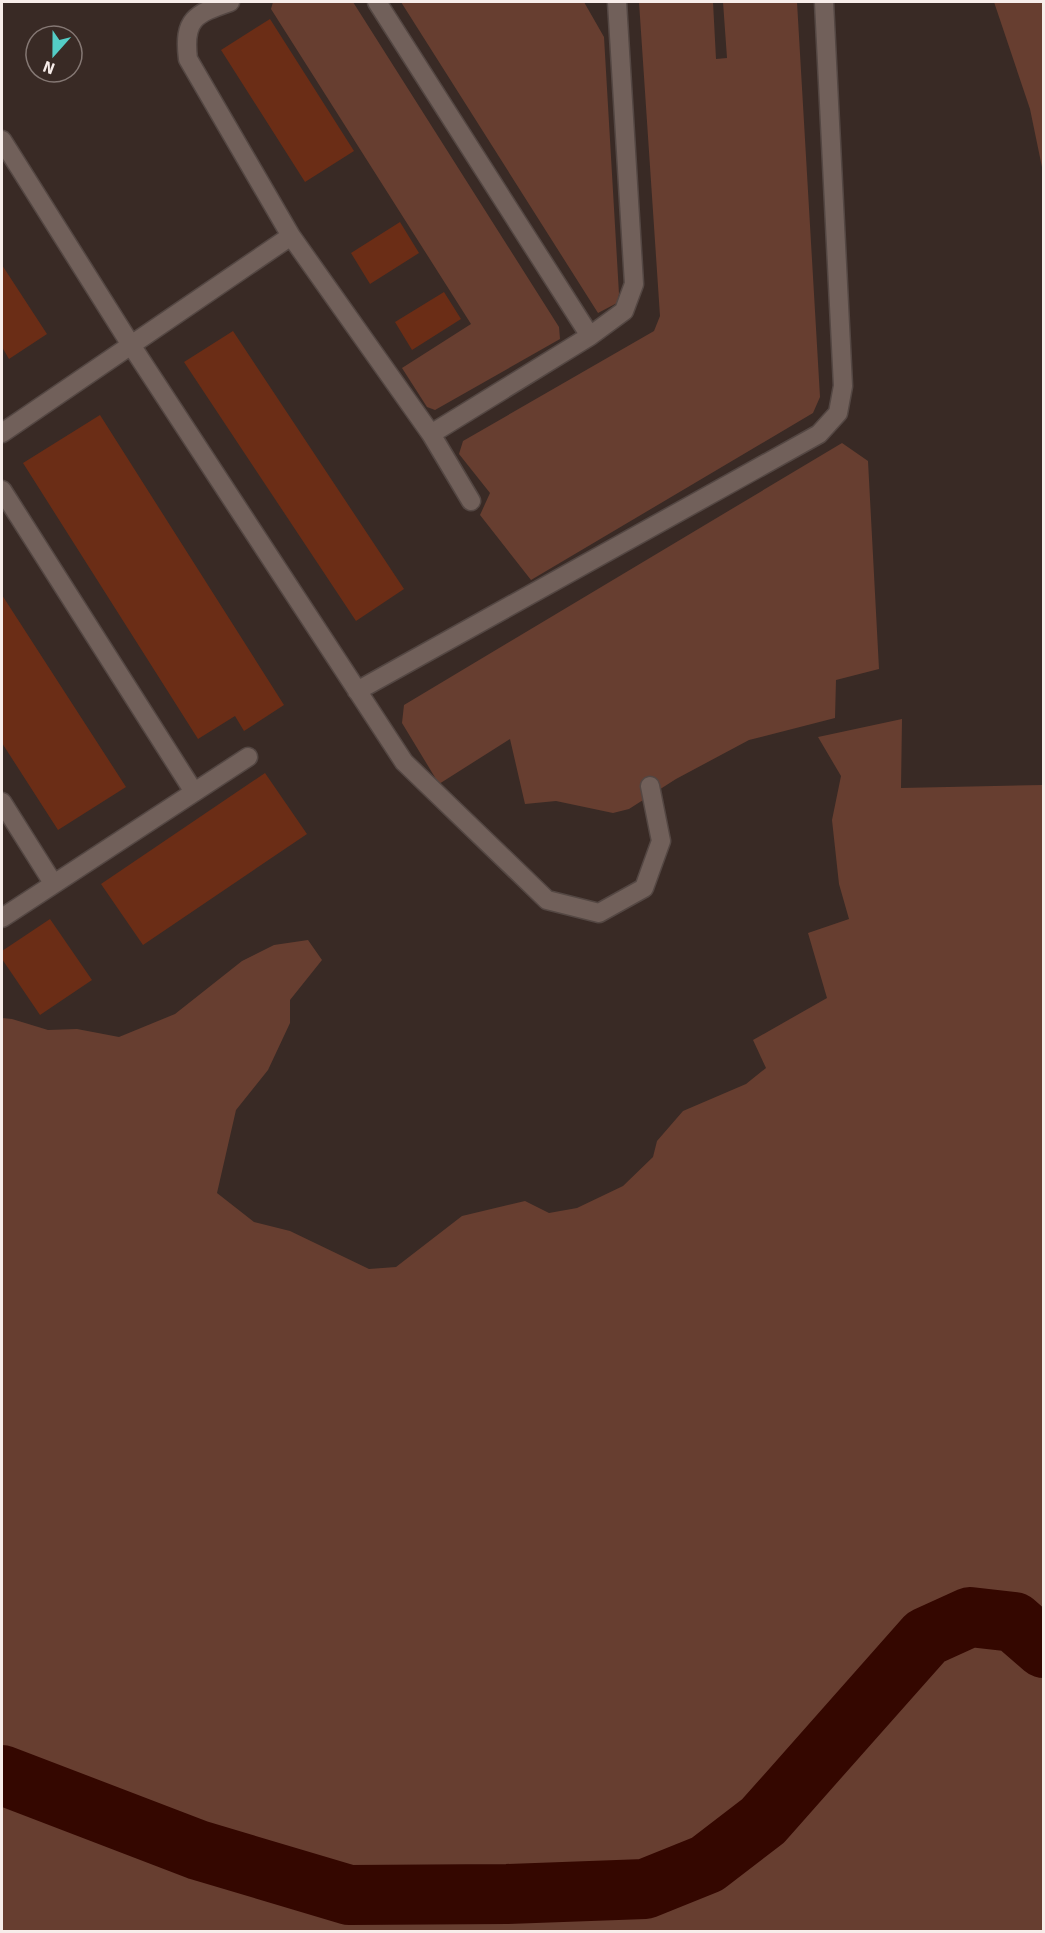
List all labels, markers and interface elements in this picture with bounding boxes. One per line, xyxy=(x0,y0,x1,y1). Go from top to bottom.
north arrow xyxy=(24,24,84,84)
text: N xyxy=(40,56,58,78)

